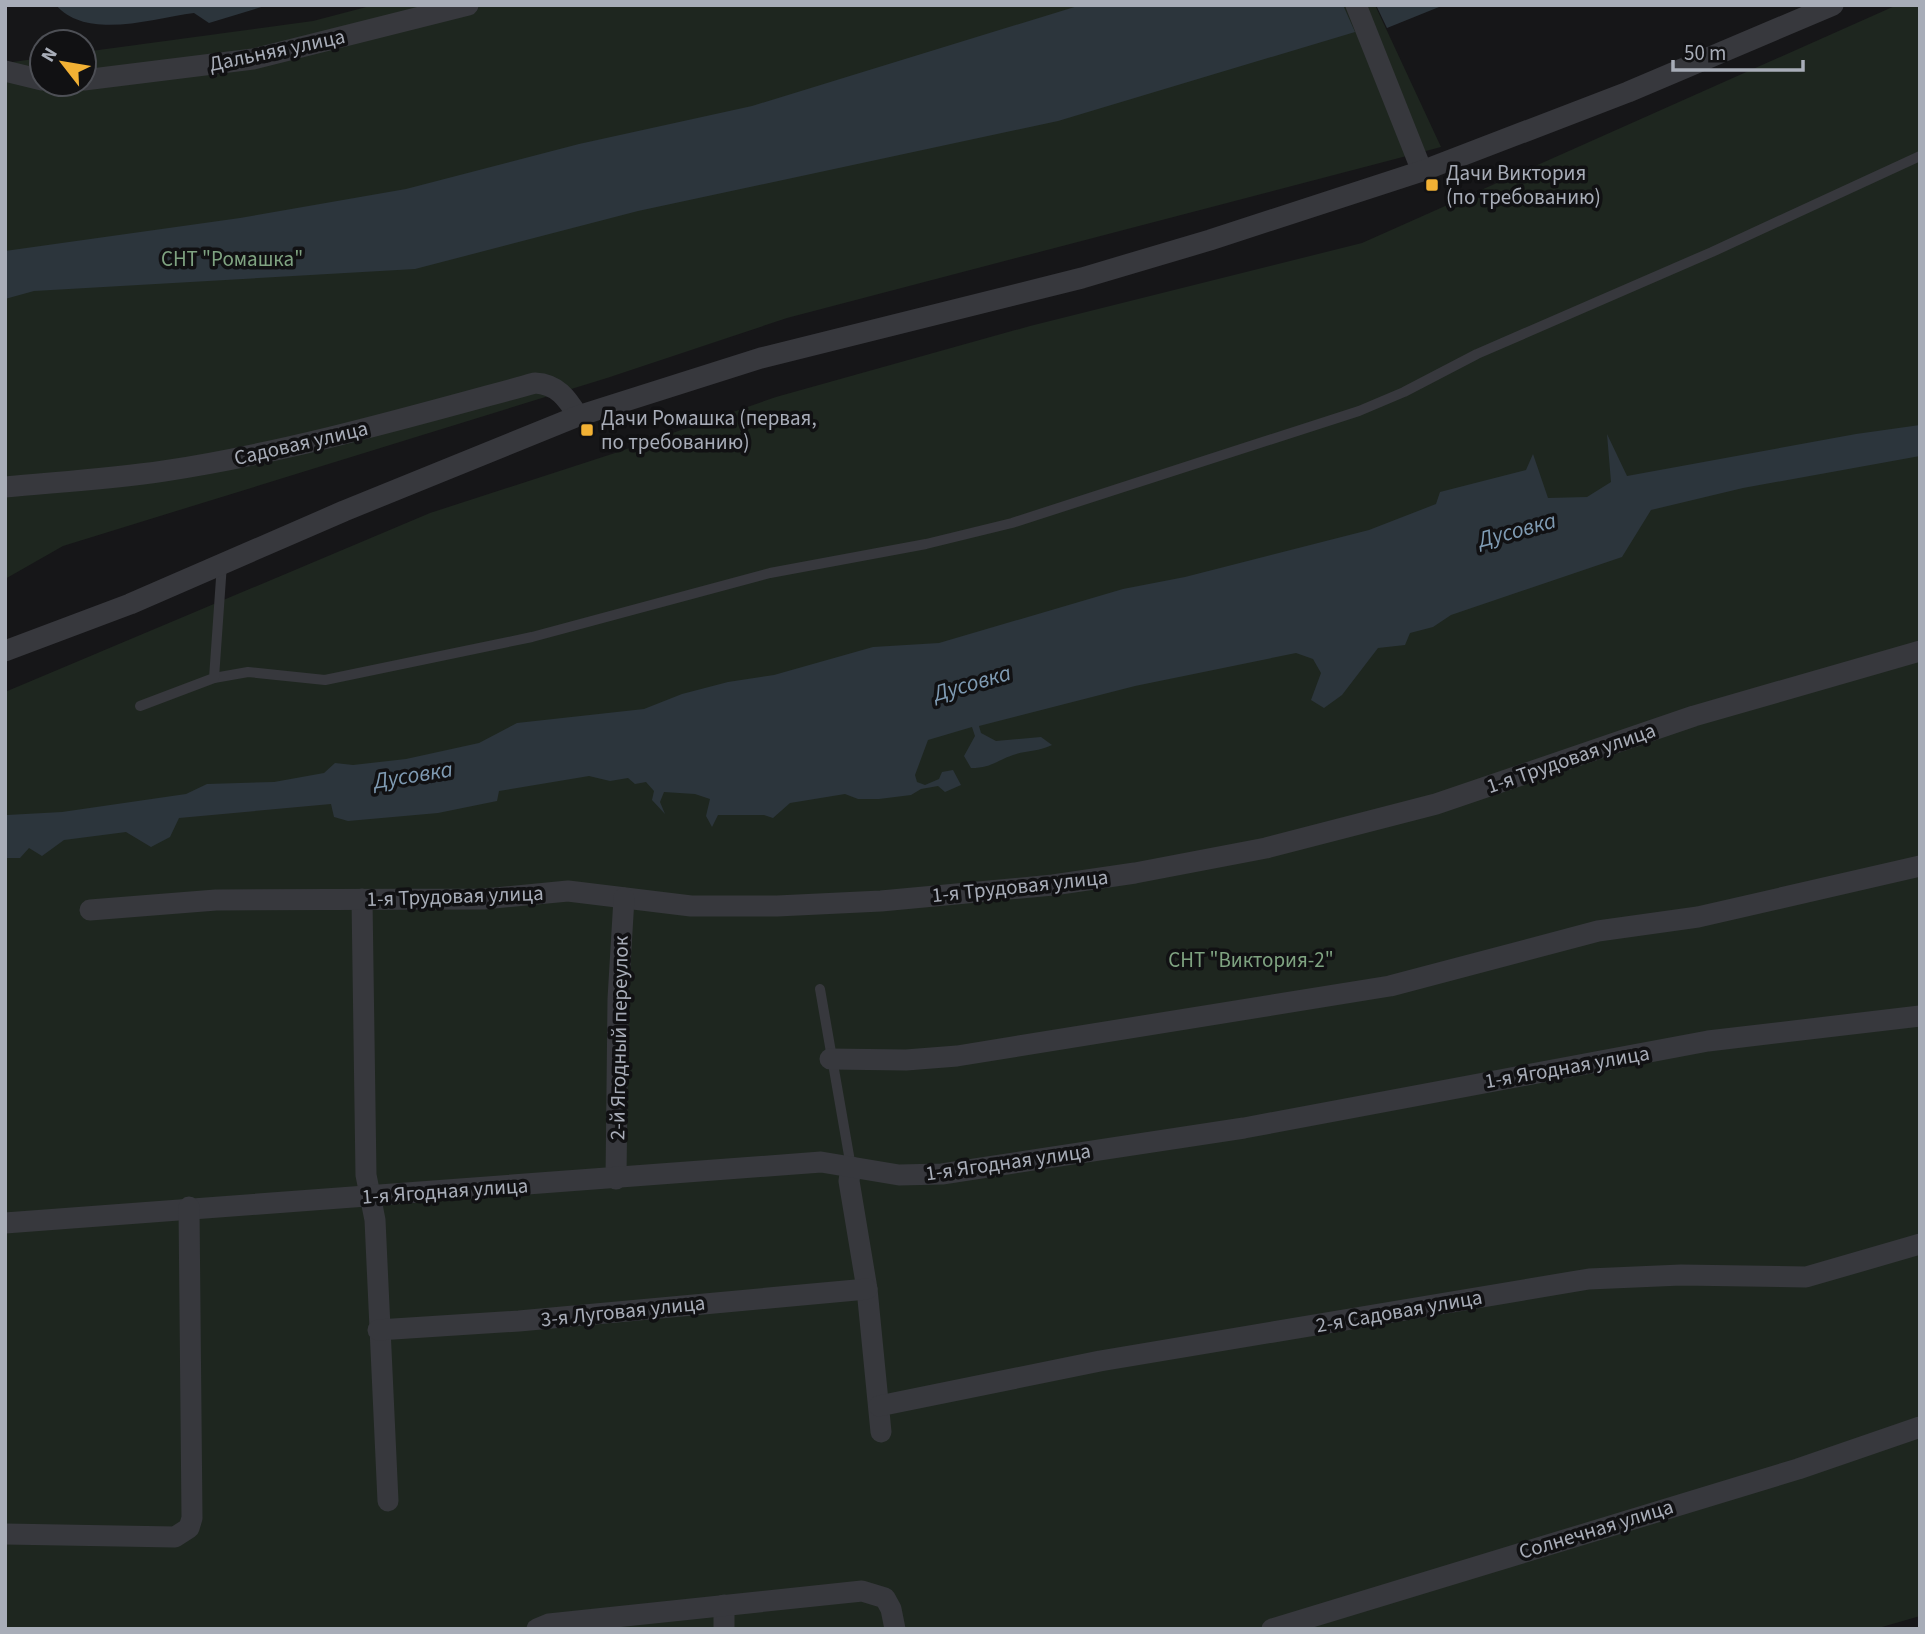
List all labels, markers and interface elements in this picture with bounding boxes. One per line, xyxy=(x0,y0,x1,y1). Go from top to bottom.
street label: Дальняя улица xyxy=(206,21,348,79)
north arrow xyxy=(28,28,98,98)
scale bar xyxy=(1673,28,1802,72)
text: 50 m xyxy=(1684,38,1726,68)
text: N xyxy=(35,43,65,67)
place label: Дачи Виктория (по требованию) xyxy=(1446,158,1601,212)
marker: Дачи Виктория (по требованию) xyxy=(1424,177,1440,193)
park label: СНТ "Ромашка" xyxy=(161,244,303,274)
place label: Дачи Ромашка (первая, по требованию) xyxy=(601,403,817,457)
street label: Садовая улица xyxy=(231,413,371,473)
marker: Дачи Ромашка (первая, по требованию) xyxy=(579,422,595,438)
water label: Дусовка xyxy=(1472,504,1560,557)
water label: Дусовка xyxy=(927,656,1015,710)
street label: 1-я Трудовая улица xyxy=(1482,715,1660,801)
water label: Дусовка xyxy=(369,752,455,798)
street label: 1-я Трудовая улица xyxy=(930,862,1110,910)
street label: 1-я Трудовая улица xyxy=(366,878,544,914)
street label: 2-й Ягодный переулок xyxy=(602,935,636,1140)
park label: СНТ "Виктория-2" xyxy=(1168,945,1334,975)
street label: 1-я Ягодная улица xyxy=(1482,1038,1652,1096)
street label: 1-я Ягодная улица xyxy=(923,1136,1093,1188)
street label: 1-я Ягодная улица xyxy=(361,1170,529,1212)
street label: 2-я Садовая улица xyxy=(1314,1282,1484,1340)
street label: 3-я Луговая улица xyxy=(539,1287,707,1335)
street label: Солнечная улица xyxy=(1515,1491,1677,1567)

